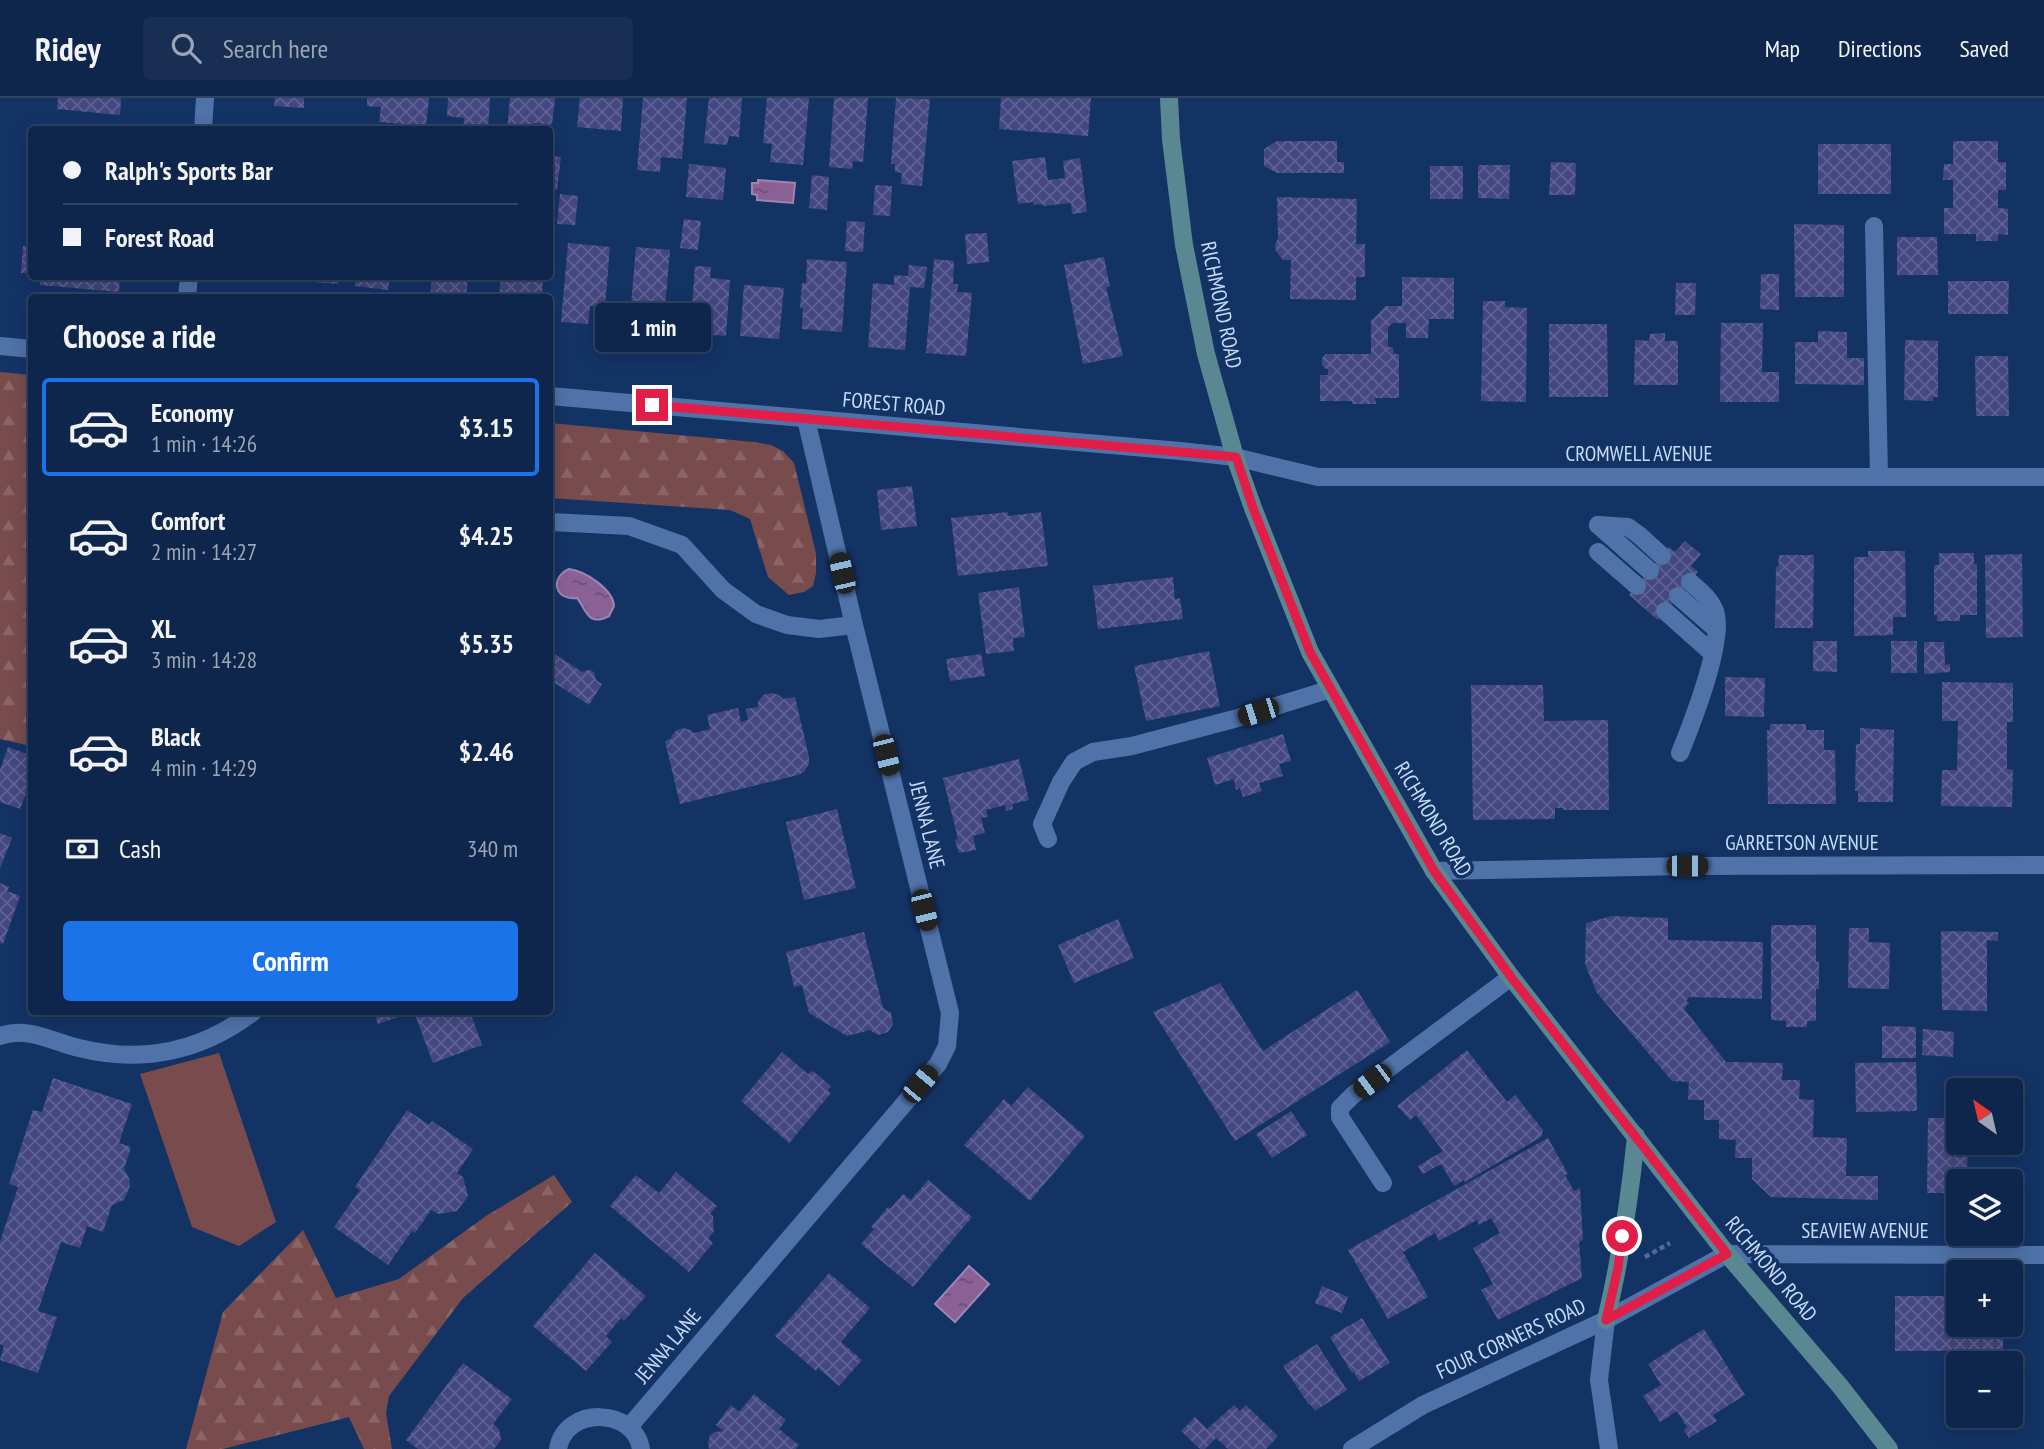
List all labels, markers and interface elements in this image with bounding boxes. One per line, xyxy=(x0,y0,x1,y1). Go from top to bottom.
search box xyxy=(143,17,633,80)
text: Ridey xyxy=(35,27,101,70)
icon: search xyxy=(167,29,205,67)
text: Search here xyxy=(223,32,328,65)
text: Map xyxy=(1765,33,1800,64)
text: Directions xyxy=(1838,33,1922,64)
text: Saved xyxy=(1960,33,2009,64)
text: Ralph's Sports Bar xyxy=(105,154,273,187)
text: Forest Road xyxy=(105,221,214,254)
street label: RICHMOND ROAD xyxy=(1195,239,1248,371)
callout: 1 min xyxy=(594,303,710,352)
text: 1 min xyxy=(630,313,676,342)
text: Choose a ride xyxy=(63,315,216,357)
street label: FOREST ROAD xyxy=(842,386,947,421)
route end xyxy=(636,389,668,421)
icon: car xyxy=(67,396,130,459)
text: Economy xyxy=(151,396,233,429)
text: $3.15 xyxy=(459,411,514,444)
text: 1 min · 14:26 xyxy=(151,429,257,458)
street label: CROMWELL AVENUE xyxy=(1566,440,1712,467)
icon: car xyxy=(67,504,130,567)
text: Comfort xyxy=(151,504,225,537)
text: $4.25 xyxy=(459,519,514,552)
text: 2 min · 14:27 xyxy=(151,537,257,566)
car xyxy=(828,550,857,596)
icon: car xyxy=(67,612,130,675)
text: XL xyxy=(151,612,176,645)
text: $5.35 xyxy=(459,627,514,660)
text: 3 min · 14:28 xyxy=(151,645,257,674)
car xyxy=(1235,696,1282,728)
icon: car xyxy=(67,720,130,783)
text: Black xyxy=(151,720,201,753)
car xyxy=(871,732,902,778)
text: $2.46 xyxy=(459,735,514,768)
text: 4 min · 14:29 xyxy=(151,753,257,782)
street label: RICHMOND ROAD xyxy=(1389,756,1478,881)
street label: JENNA LANE xyxy=(903,777,951,872)
street label: GARRETSON AVENUE xyxy=(1725,829,1879,856)
icon: cash xyxy=(63,830,101,868)
text: Cash xyxy=(119,832,161,865)
text: 340 m xyxy=(467,834,518,863)
car xyxy=(1667,856,1709,877)
car xyxy=(909,887,940,933)
button: Confirm xyxy=(63,921,518,1001)
car xyxy=(1349,1060,1396,1102)
car xyxy=(899,1061,942,1107)
north arrow xyxy=(1946,1078,2023,1155)
map controls xyxy=(1946,1078,2023,1428)
button: layers xyxy=(1946,1169,2023,1246)
street label: RICHMOND ROAD xyxy=(1720,1211,1823,1327)
street label: SEAVIEW AVENUE xyxy=(1801,1217,1929,1244)
route start xyxy=(1606,1220,1638,1252)
button: + xyxy=(1946,1260,2023,1337)
street label: FOUR CORNERS ROAD xyxy=(1432,1292,1590,1385)
street label: JENNA LANE xyxy=(628,1303,707,1389)
button: − xyxy=(1946,1351,2023,1428)

